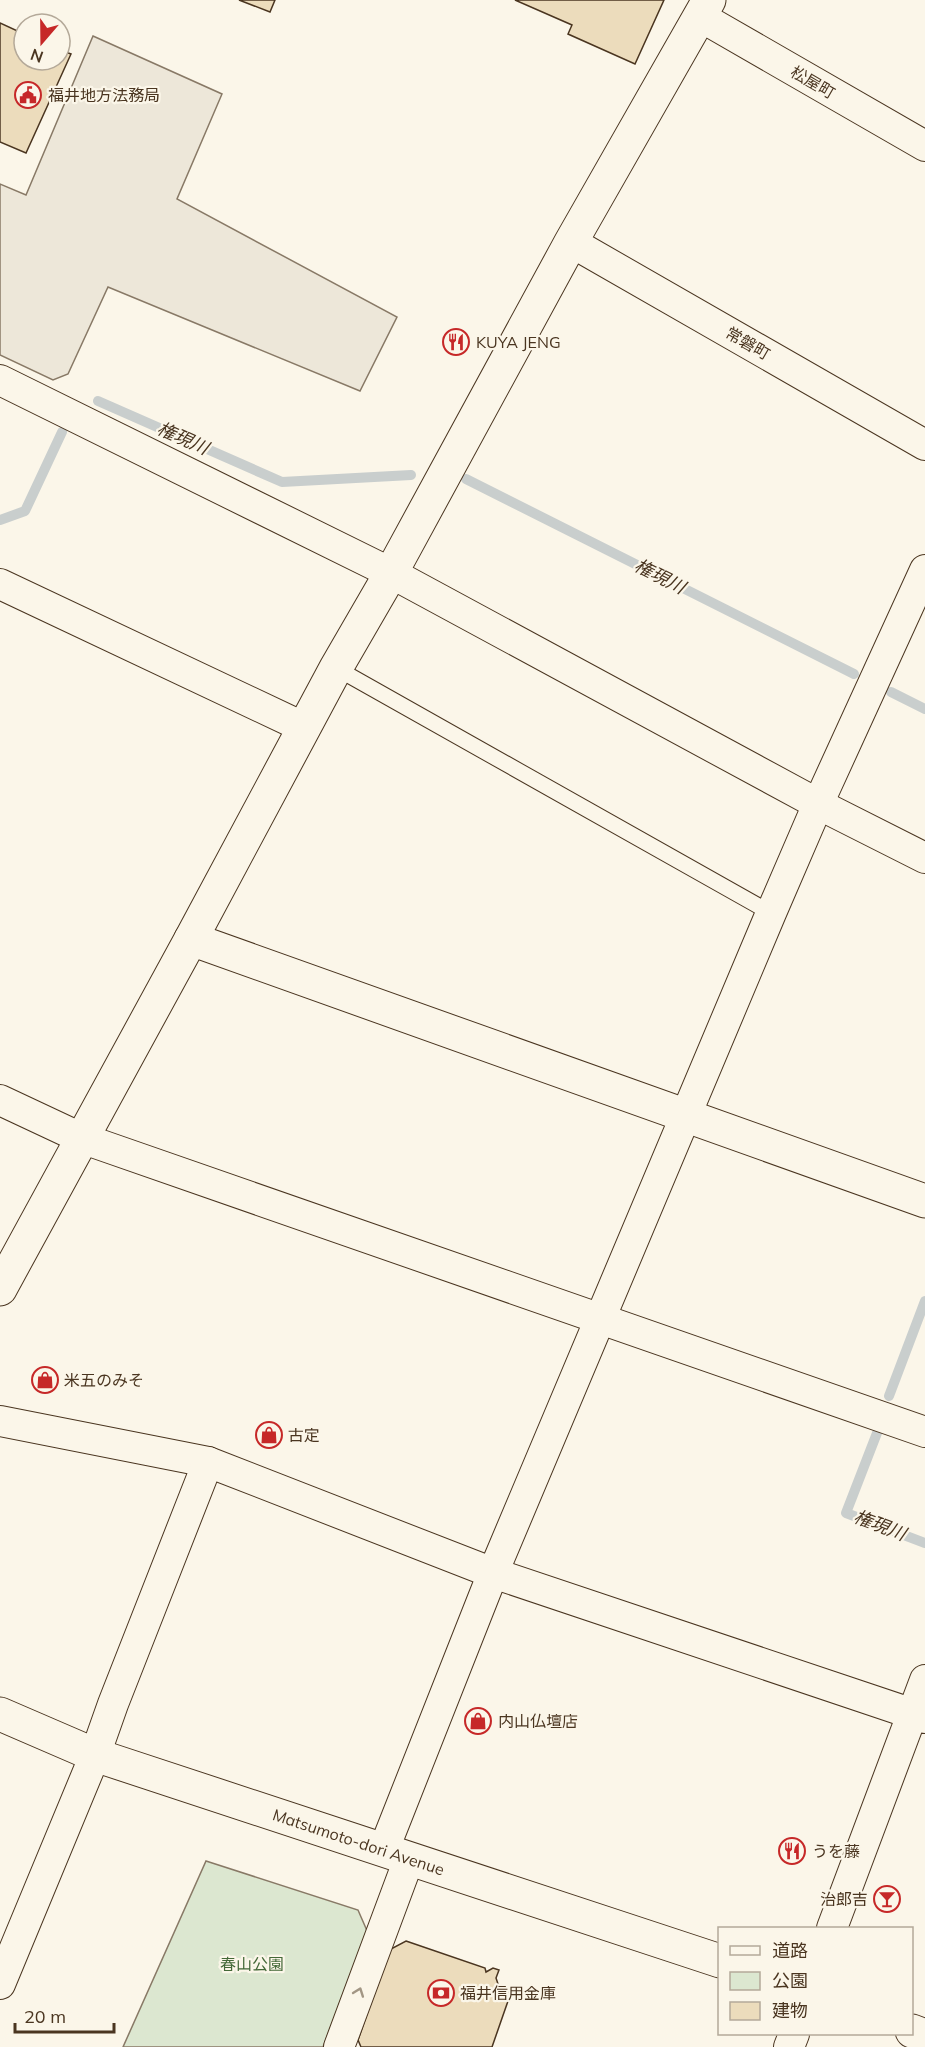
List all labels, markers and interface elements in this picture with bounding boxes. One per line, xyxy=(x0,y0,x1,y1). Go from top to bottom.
north arrow xyxy=(12,12,72,72)
text: N xyxy=(28,45,46,68)
street label: 松屋町 xyxy=(787,61,839,103)
public building icon: 福井地方法務局 xyxy=(13,80,43,110)
place label: 福井地方法務局 xyxy=(48,85,160,105)
street label: 常磐町 xyxy=(722,322,774,364)
restaurant icon: KUYA JENG xyxy=(441,327,471,357)
place label: KUYA JENG xyxy=(476,332,561,352)
water label: 権現川 xyxy=(154,417,214,460)
water label: 権現川 xyxy=(631,553,691,599)
shop icon: 米五のみそ xyxy=(30,1365,60,1395)
place label: 米五のみそ xyxy=(64,1370,144,1390)
shop icon: 古定 xyxy=(254,1420,284,1450)
place label: 古定 xyxy=(288,1425,320,1445)
water label: 権現川 xyxy=(851,1505,911,1546)
shop icon: 内山仏壇店 xyxy=(463,1706,493,1736)
place label: 内山仏壇店 xyxy=(498,1711,578,1731)
street label: Matsumoto-dori Avenue xyxy=(270,1804,447,1879)
restaurant icon: うを藤 xyxy=(777,1836,807,1866)
place label: うを藤 xyxy=(812,1841,860,1861)
bar icon: 治郎吉 xyxy=(872,1884,902,1914)
place label: 治郎吉 xyxy=(820,1889,868,1909)
legend xyxy=(718,1927,913,2035)
text: 道路 xyxy=(772,1939,808,1962)
park label: 春山公園 xyxy=(220,1954,284,1974)
text: 公園 xyxy=(772,1969,808,1992)
bank icon: 福井信用金庫 xyxy=(426,1978,456,2008)
place label: 福井信用金庫 xyxy=(460,1983,556,2003)
one-way arrow xyxy=(352,1987,365,1998)
scale bar xyxy=(15,1996,114,2034)
text: 建物 xyxy=(772,1999,808,2022)
text: 20 m xyxy=(24,2005,66,2028)

